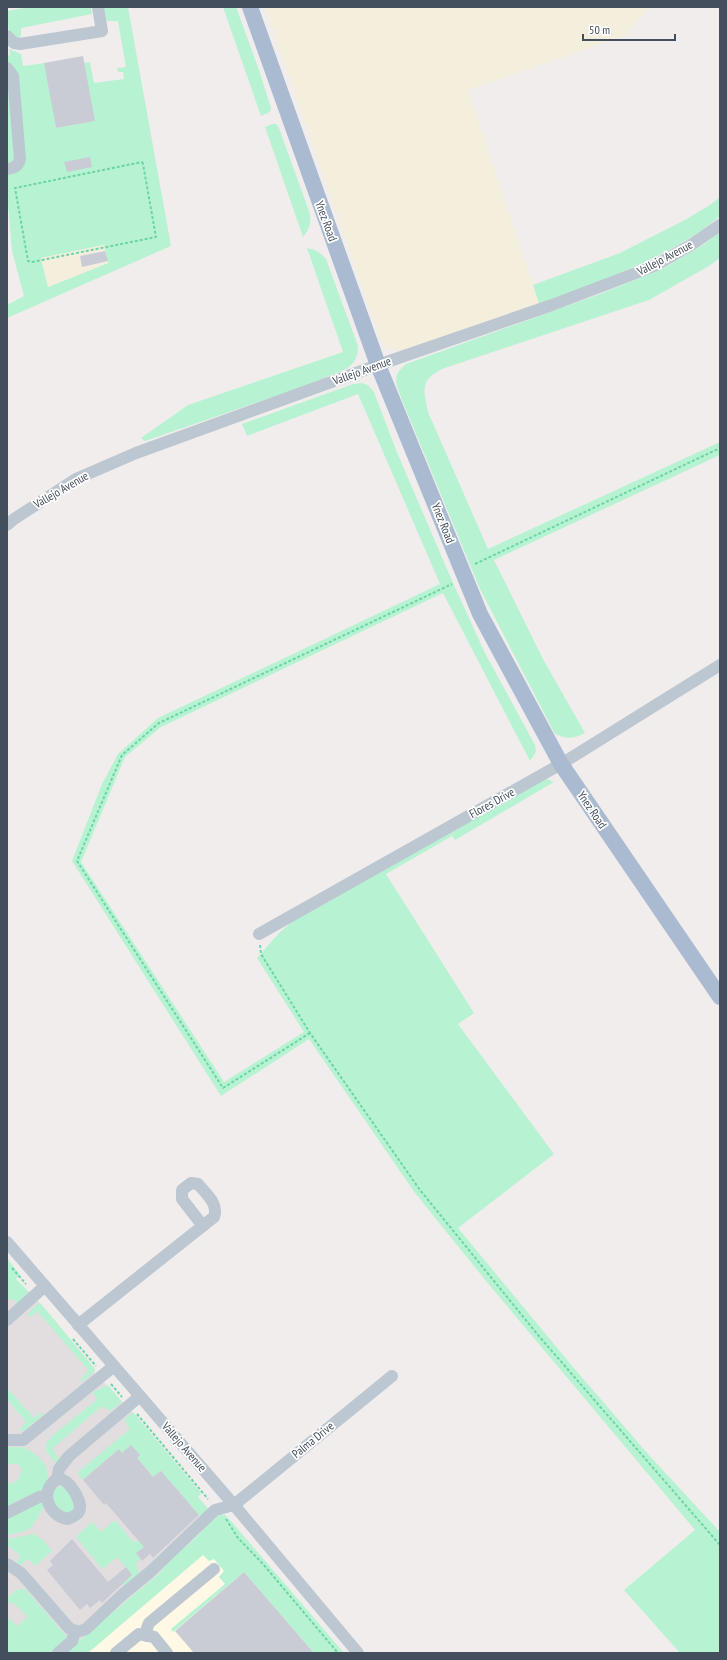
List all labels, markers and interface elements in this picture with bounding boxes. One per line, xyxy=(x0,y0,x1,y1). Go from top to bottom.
scale bar xyxy=(583,16,675,42)
text: 50 m xyxy=(589,22,610,37)
street label: Ynez Road xyxy=(312,199,341,243)
street label: Vallejo Avenue xyxy=(634,237,695,279)
street label: Vallejo Avenue xyxy=(330,353,393,388)
street label: Vallejo Avenue xyxy=(30,468,91,512)
street label: Ynez Road xyxy=(429,501,458,545)
street label: Flores Drive xyxy=(466,784,517,821)
street label: Ynez Road xyxy=(574,788,610,831)
street label: Vallejo Avenue xyxy=(158,1418,210,1475)
street label: Palma Drive xyxy=(289,1418,337,1461)

